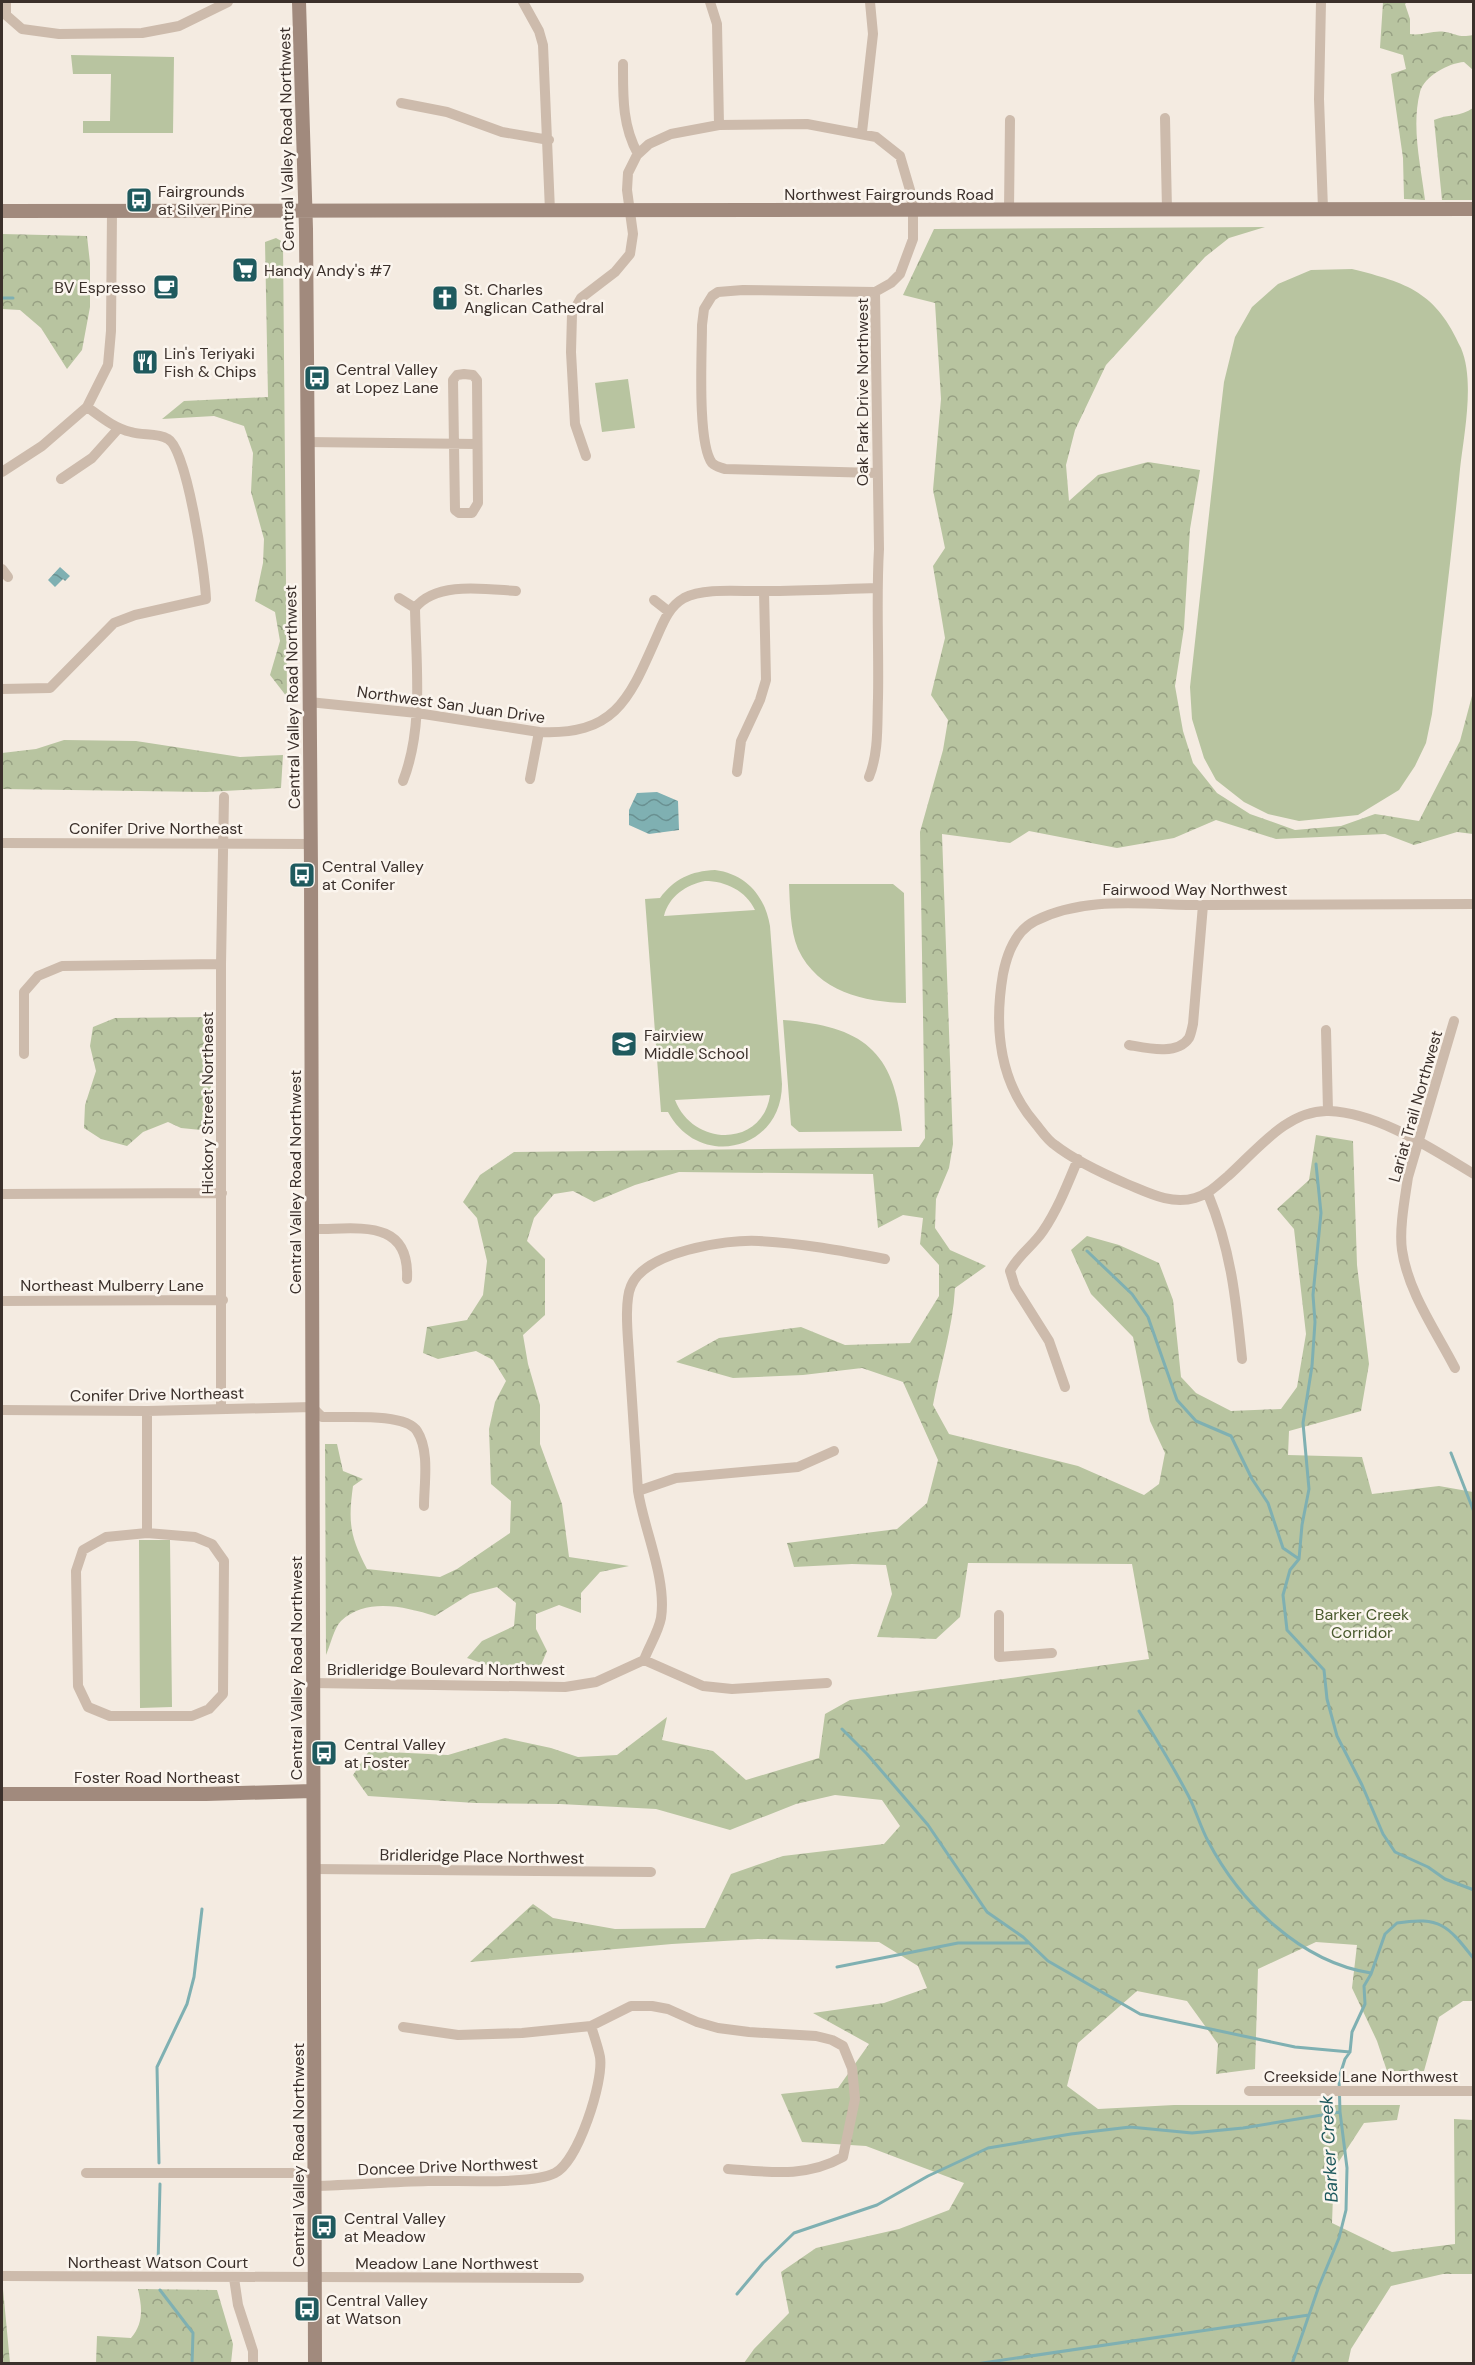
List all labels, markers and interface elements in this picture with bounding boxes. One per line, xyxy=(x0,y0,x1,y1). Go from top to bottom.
street label: Central Valley Road Northwest xyxy=(274,27,299,251)
place label: Fairgrounds at Silver Pine xyxy=(158,181,252,220)
street label: Northwest Fairgrounds Road xyxy=(784,184,994,205)
bus stop icon: Fairgrounds at Silver Pine xyxy=(124,185,154,215)
supermarket icon: Handy Andy's #7 xyxy=(230,255,260,285)
place label: Handy Andy's #7 xyxy=(264,260,391,281)
cafe icon: BV Espresso xyxy=(151,272,181,302)
place label: BV Espresso xyxy=(54,277,146,298)
place label: St. Charles Anglican Cathedral xyxy=(464,279,604,318)
church icon: St. Charles Anglican Cathedral xyxy=(430,283,460,313)
street label: Oak Park Drive Northwest xyxy=(852,298,873,486)
place label: Lin's Teriyaki Fish & Chips xyxy=(164,343,256,382)
restaurant icon: Lin's Teriyaki Fish & Chips xyxy=(130,347,160,377)
place label: Central Valley at Lopez Lane xyxy=(336,359,439,398)
bus stop icon: Central Valley at Lopez Lane xyxy=(302,363,332,393)
street label: Central Valley Road Northwest xyxy=(280,585,305,809)
street label: Northwest San Juan Drive xyxy=(356,681,546,728)
street label: Conifer Drive Northeast xyxy=(69,818,243,839)
place label: Central Valley at Conifer xyxy=(322,856,424,895)
bus stop icon: Central Valley at Conifer xyxy=(287,860,317,890)
street label: Fairwood Way Northwest xyxy=(1103,879,1287,900)
street label: Hickory Street Northeast xyxy=(197,1011,218,1195)
place label: Fairview Middle School xyxy=(644,1025,748,1064)
street label: Lariat Trail Northwest xyxy=(1384,1028,1447,1185)
school or university icon: Fairview Middle School xyxy=(609,1029,639,1059)
street label: Central Valley Road Northwest xyxy=(285,1070,306,1294)
street label: Northeast Mulberry Lane xyxy=(20,1275,204,1296)
street label: Conifer Drive Northeast xyxy=(70,1382,244,1407)
street label: Central Valley Road Northwest xyxy=(286,1556,307,1780)
park label: Barker Creek Corridor xyxy=(1315,1604,1409,1643)
street label: Bridleridge Boulevard Northwest xyxy=(327,1659,565,1680)
place label: Central Valley at Foster xyxy=(344,1734,446,1773)
bus stop icon: Central Valley at Foster xyxy=(309,1738,339,1768)
street label: Foster Road Northeast xyxy=(74,1767,240,1788)
street label: Bridleridge Place Northwest xyxy=(379,1844,585,1869)
street label: Central Valley Road Northwest xyxy=(288,2043,309,2267)
street label: Creekside Lane Northwest xyxy=(1264,2066,1458,2087)
water label: Barker Creek xyxy=(1314,2094,1344,2203)
street label: Doncee Drive Northwest xyxy=(358,2153,538,2180)
place label: Central Valley at Meadow xyxy=(344,2208,446,2247)
bus stop icon: Central Valley at Meadow xyxy=(309,2212,339,2242)
street label: Northeast Watson Court xyxy=(68,2252,248,2273)
street label: Meadow Lane Northwest xyxy=(355,2253,539,2274)
place label: Central Valley at Watson xyxy=(326,2290,428,2329)
bus stop icon: Central Valley at Watson xyxy=(292,2294,322,2324)

